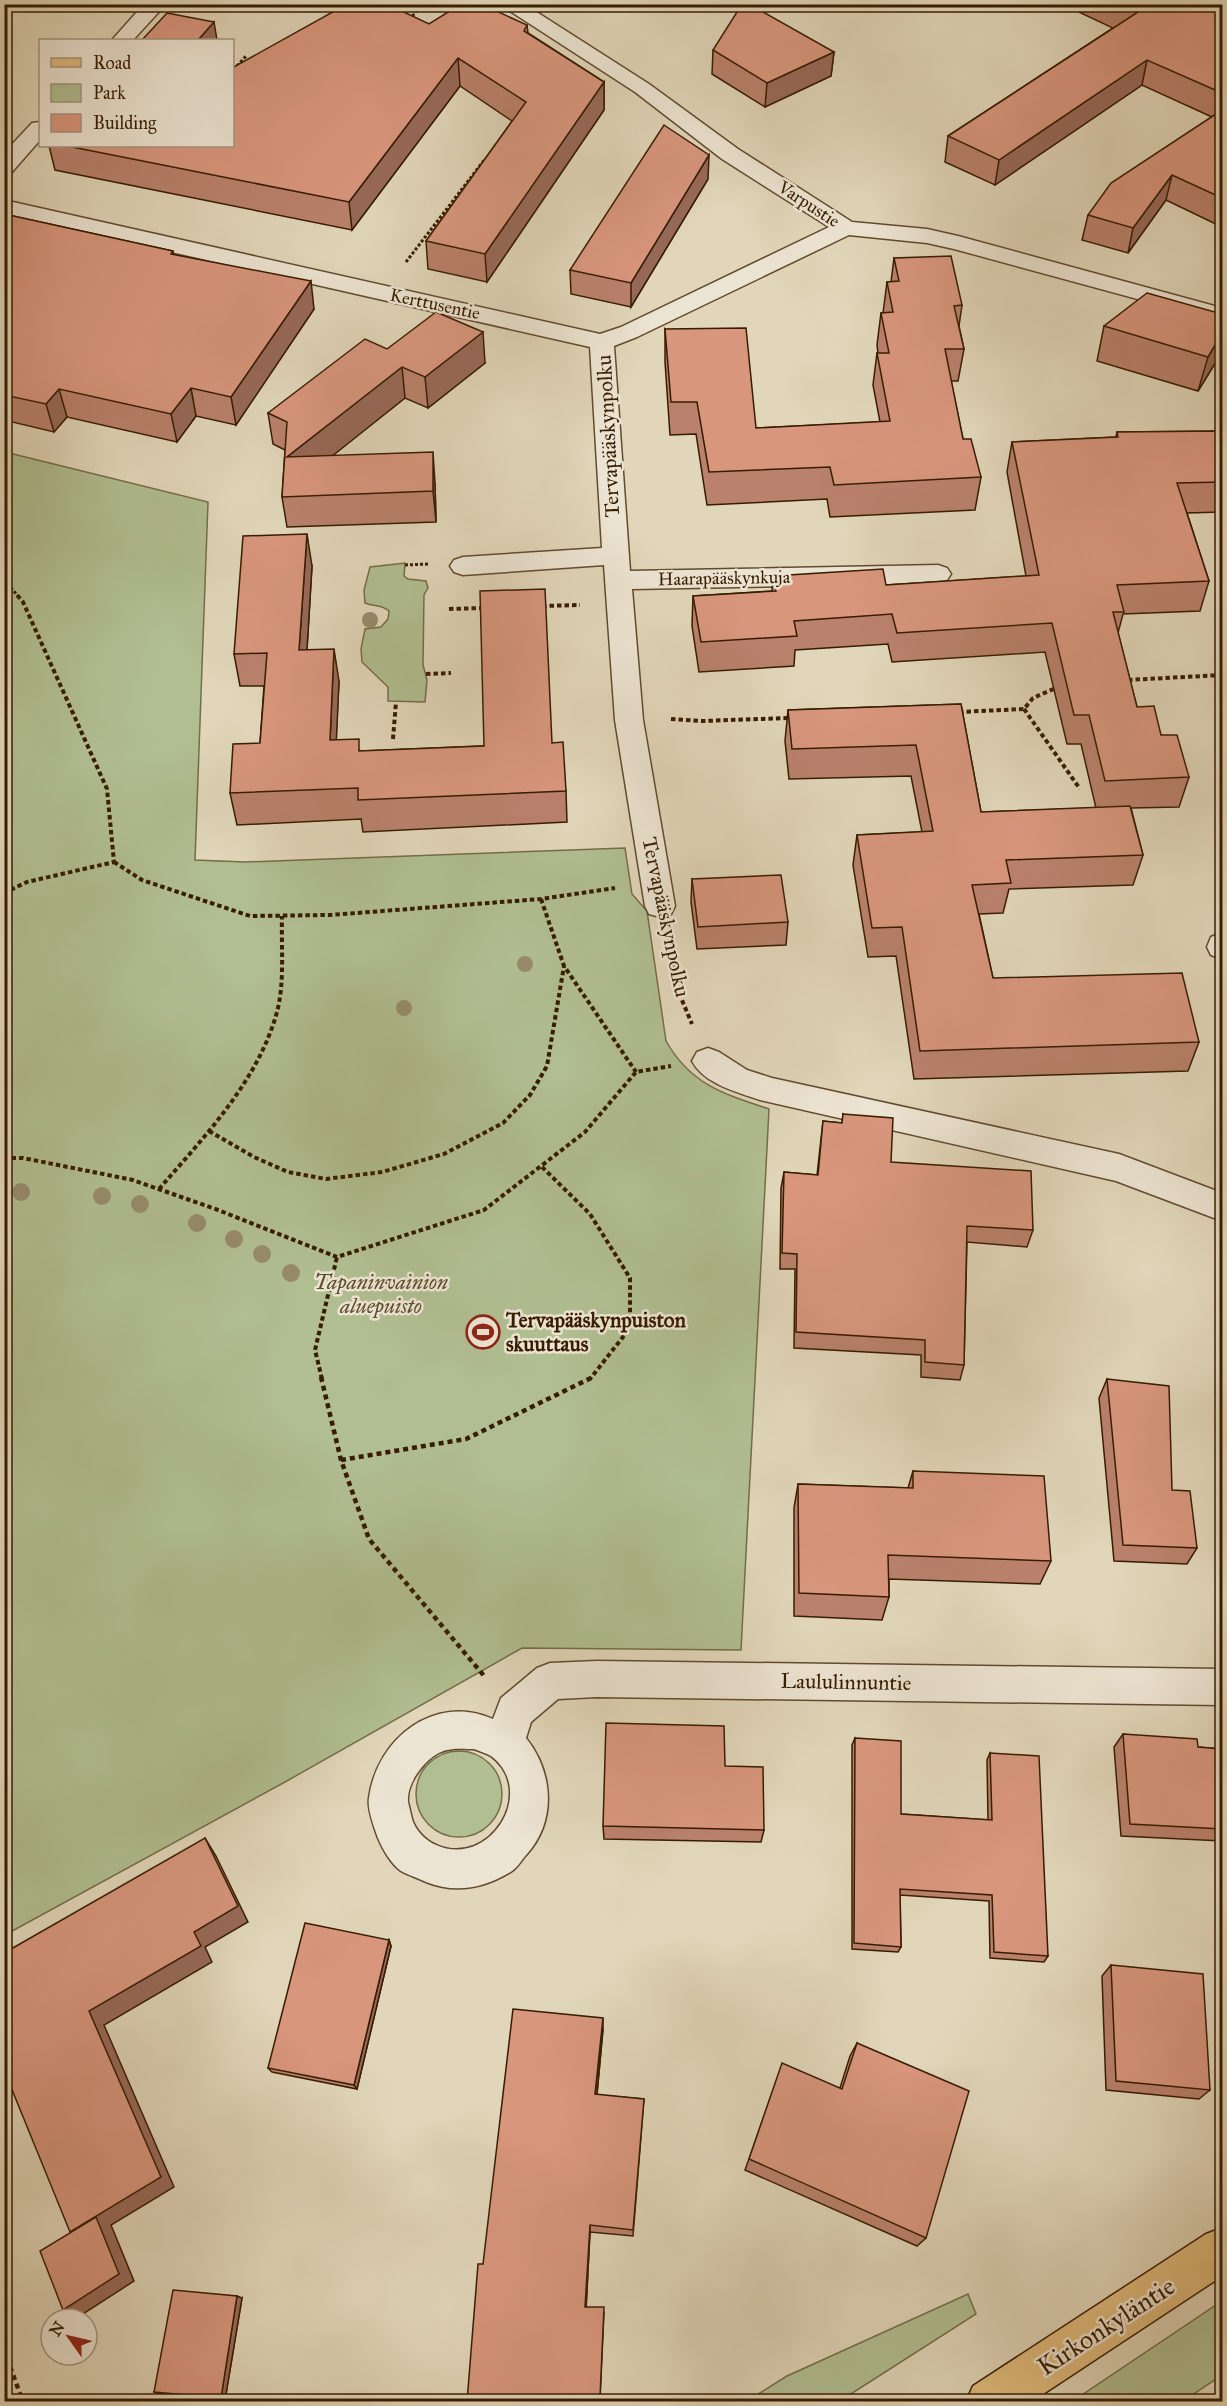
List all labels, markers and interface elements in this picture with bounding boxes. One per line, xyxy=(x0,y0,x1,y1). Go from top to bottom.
legend xyxy=(39,39,234,147)
text: Road xyxy=(93,52,131,74)
text: Park xyxy=(93,82,126,104)
text: Building xyxy=(93,112,157,135)
street label: Varpustie xyxy=(773,175,844,232)
street label: Kerttusentie xyxy=(388,284,482,324)
street label: Tervapääskynpolku xyxy=(591,354,625,518)
street label: Haarapääskynkuja xyxy=(658,566,791,590)
street label: Tervapääskynpolku xyxy=(636,835,696,999)
park label: Tapaninvainion aluepuisto xyxy=(314,1269,448,1319)
place label: Tervapääskynpuiston skuuttaus xyxy=(505,1307,687,1357)
sports icon: Tervapääskynpuiston skuuttaus xyxy=(465,1314,501,1350)
street label: Laululinnuntie xyxy=(780,1668,912,1696)
street label: Kirkonkyläntie xyxy=(1031,2270,1181,2382)
north arrow xyxy=(39,2307,99,2367)
text: N xyxy=(45,2318,69,2340)

